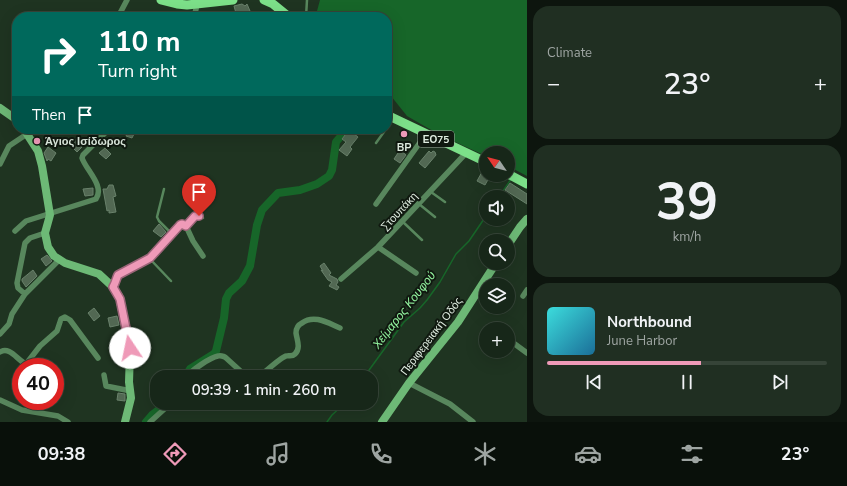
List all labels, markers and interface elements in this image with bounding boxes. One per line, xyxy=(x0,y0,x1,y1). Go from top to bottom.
text: 110 m xyxy=(98,23,181,61)
icon: right xyxy=(32,28,84,80)
text: Climate xyxy=(547,44,592,62)
text: Turn right xyxy=(98,59,177,83)
text: 23° xyxy=(663,64,711,105)
text: − xyxy=(547,69,560,99)
text: + xyxy=(814,69,827,99)
icon: arrive xyxy=(74,104,96,126)
text: Then xyxy=(32,105,66,125)
marker: BP xyxy=(399,129,409,139)
road number: ΕΟ75 xyxy=(418,131,454,147)
place label: Άγιος Ισίδωρος xyxy=(45,134,126,149)
marker: Άγιος Ισίδωρος xyxy=(32,136,42,146)
place label: BP xyxy=(397,140,411,155)
north arrow xyxy=(479,146,515,182)
map controls xyxy=(479,146,515,358)
text: 39 xyxy=(656,166,718,237)
pin xyxy=(182,175,216,216)
icon: arrive xyxy=(188,181,210,203)
street label: Στουπάκη xyxy=(378,189,421,234)
button: sound xyxy=(479,190,515,226)
text: km/h xyxy=(673,228,701,246)
button: search xyxy=(479,234,515,270)
water label: Χείμαρος Κουφού xyxy=(368,268,440,353)
button: layers xyxy=(479,278,515,314)
street label: Περιφερειακή Οδός xyxy=(397,294,466,378)
text: Northbound xyxy=(607,312,692,332)
button: + xyxy=(479,322,515,358)
position arrow xyxy=(109,327,151,369)
text: June Harbor xyxy=(607,332,677,350)
speed limit sign: 40 xyxy=(12,358,64,410)
icon: previous xyxy=(583,371,605,393)
icon: pause xyxy=(676,371,698,393)
icon: next xyxy=(769,371,791,393)
text: 09:39 · 1 min · 260 m xyxy=(192,380,336,400)
icon: directions xyxy=(161,440,189,468)
icon: music xyxy=(264,440,292,468)
icon: phone xyxy=(367,440,395,468)
icon: climate xyxy=(471,440,499,468)
icon: car xyxy=(574,440,602,468)
icon: filters xyxy=(678,440,706,468)
text: 09:38 xyxy=(38,442,85,466)
text: 23° xyxy=(781,442,809,466)

